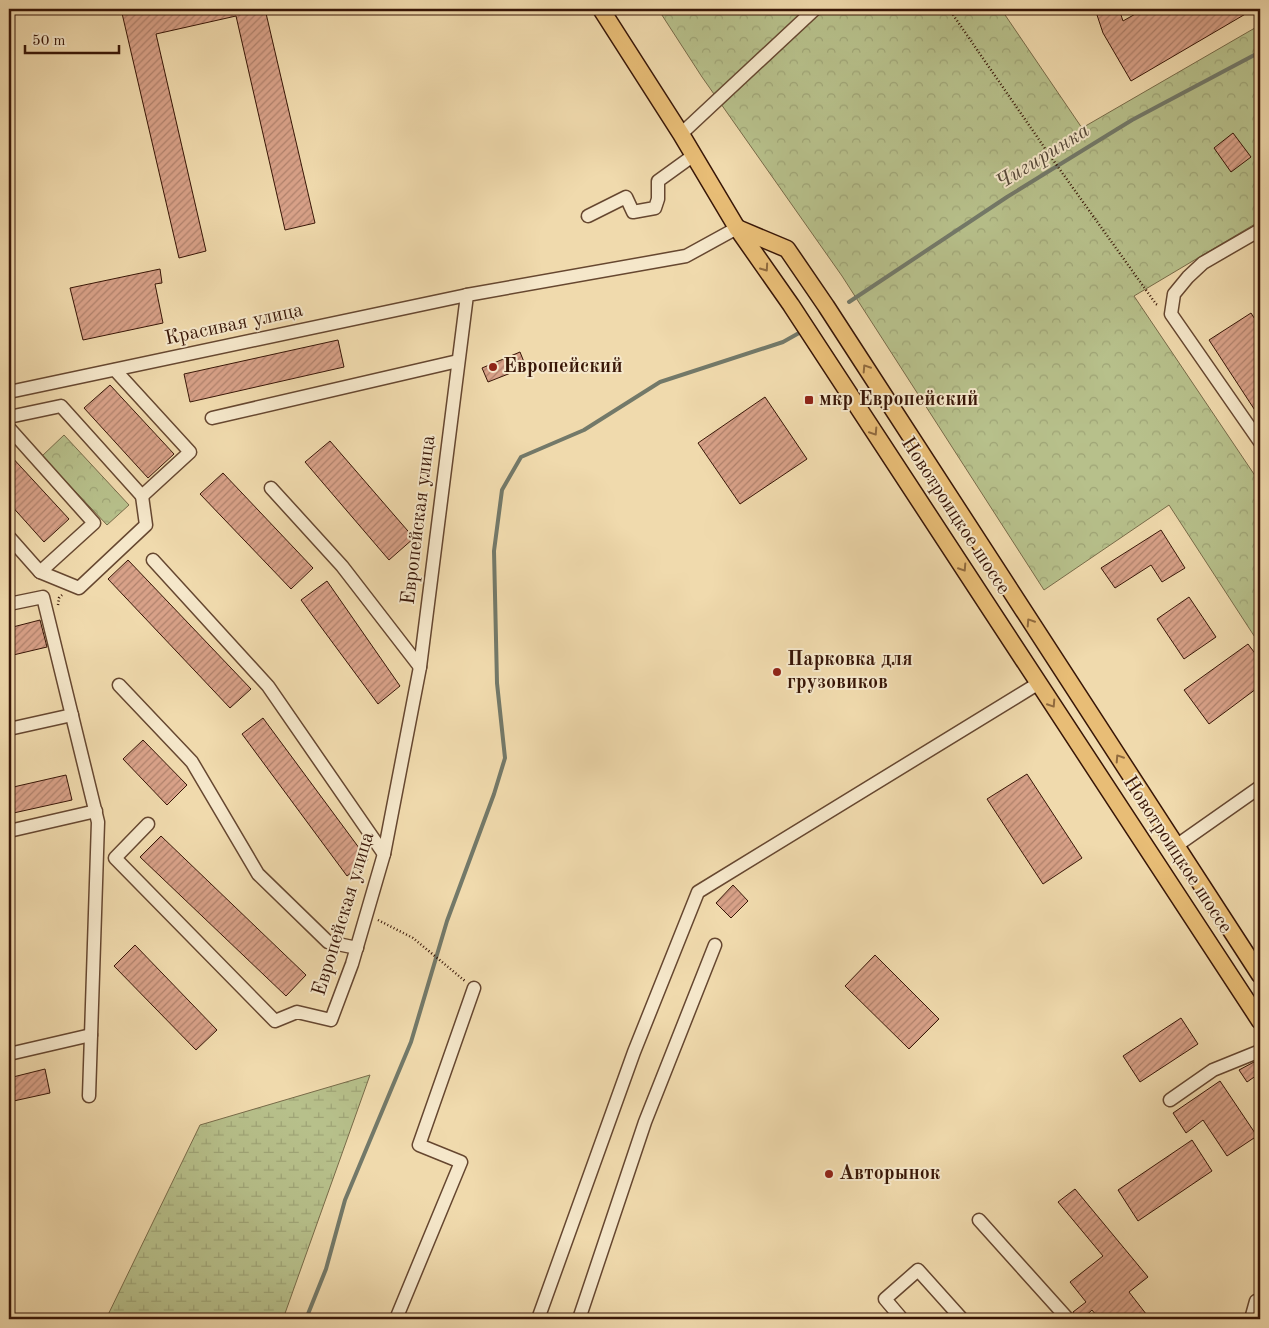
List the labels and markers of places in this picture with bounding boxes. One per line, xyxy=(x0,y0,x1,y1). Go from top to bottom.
place label: Европейский xyxy=(503,357,623,377)
marker: Европейский xyxy=(487,361,499,373)
place label: мкр Европейский xyxy=(819,390,979,410)
marker: мкр Европейский xyxy=(803,394,815,406)
place label: Парковка для грузовиков xyxy=(787,650,913,693)
marker: Парковка для грузовиков xyxy=(771,666,783,678)
place label: Авторынок xyxy=(839,1164,941,1184)
marker: Авторынок xyxy=(823,1168,835,1180)

